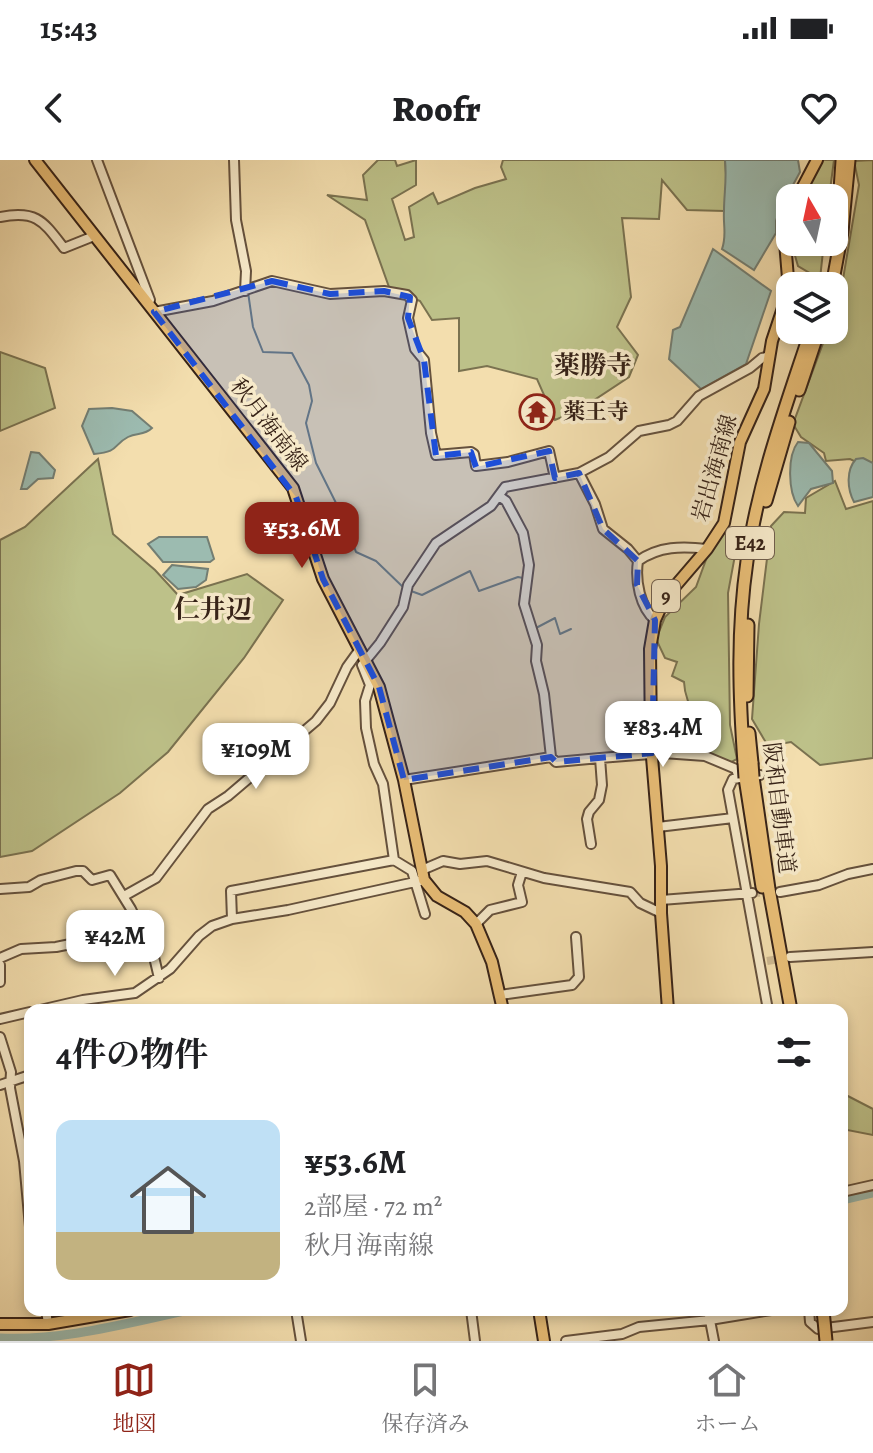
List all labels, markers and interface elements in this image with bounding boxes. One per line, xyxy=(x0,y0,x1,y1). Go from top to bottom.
text: 15:43 xyxy=(40,8,98,48)
text: Roofr xyxy=(392,84,481,133)
icon: back xyxy=(32,86,76,130)
icon: heart xyxy=(797,86,841,130)
north arrow xyxy=(776,184,848,256)
map controls xyxy=(776,184,848,344)
button: layers xyxy=(776,272,848,344)
district label: 薬勝寺 xyxy=(554,348,632,383)
street label: 秋月海南線 xyxy=(223,372,315,478)
temple icon: 薬王寺 xyxy=(518,393,556,431)
place label: 薬王寺 xyxy=(563,397,629,427)
street label: 岩出海南線 xyxy=(685,411,745,525)
pin: ¥53.6M xyxy=(237,502,367,570)
text: ¥53.6M xyxy=(263,510,341,545)
road number: E42 xyxy=(726,527,774,559)
road number: 9 xyxy=(652,580,680,612)
district label: 仁井辺 xyxy=(174,592,252,627)
pin: ¥83.4M xyxy=(598,701,728,769)
text: ¥83.4M xyxy=(623,709,703,744)
pin: ¥109M xyxy=(200,723,312,791)
text: ¥109M xyxy=(220,731,292,766)
street label: 阪和自動車道 xyxy=(756,741,802,875)
pin: ¥42M xyxy=(68,910,162,978)
text: ¥42M xyxy=(84,918,146,953)
icon: filters xyxy=(772,1030,816,1074)
text: 4件の物件 xyxy=(56,1031,208,1078)
text: ¥53.6M xyxy=(304,1138,406,1185)
icon: home xyxy=(120,1152,216,1248)
text: 2部屋 · 72 m² xyxy=(304,1189,442,1224)
text: 秋月海南線 xyxy=(304,1228,434,1263)
tab: 地図 xyxy=(112,1358,157,1439)
tab: 保存済み xyxy=(381,1358,470,1439)
tab: ホーム xyxy=(694,1358,761,1439)

